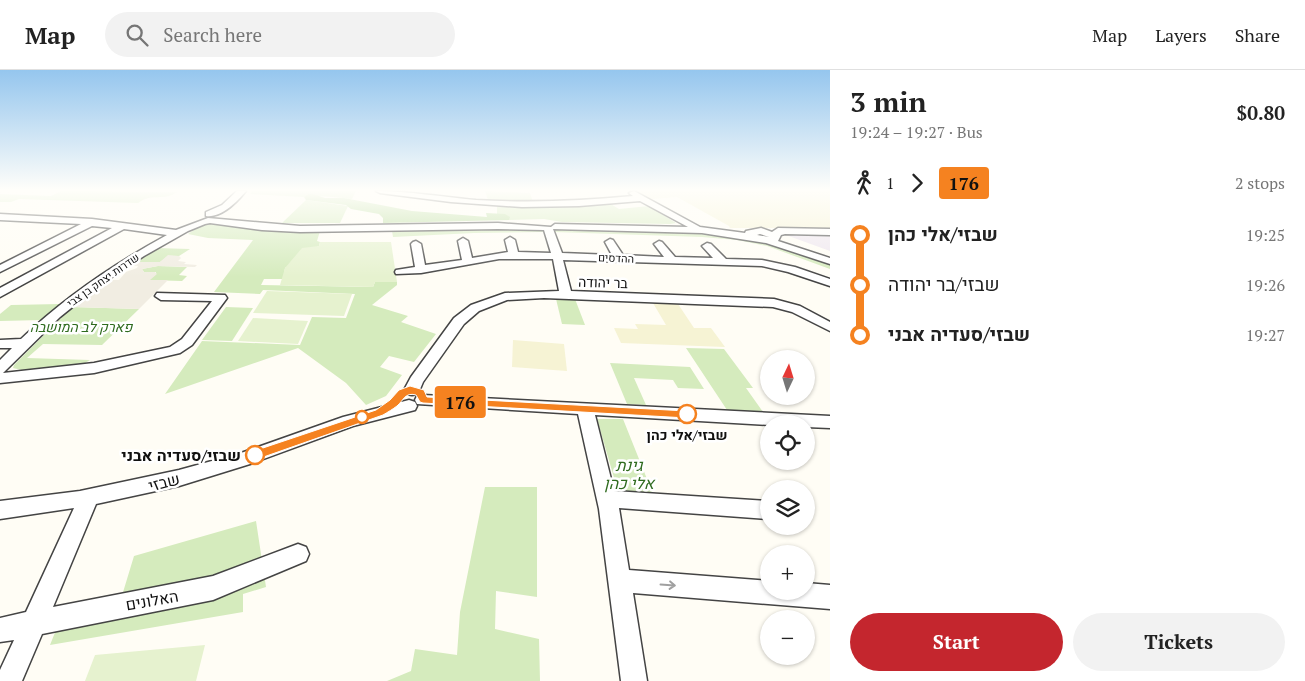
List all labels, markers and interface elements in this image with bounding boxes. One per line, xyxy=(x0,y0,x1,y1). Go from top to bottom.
search box xyxy=(105,12,455,57)
text: Map xyxy=(25,19,75,51)
icon: search xyxy=(123,21,151,49)
text: Search here xyxy=(163,22,262,47)
text: Map xyxy=(1092,23,1127,47)
text: Layers xyxy=(1155,23,1207,47)
text: Share xyxy=(1235,23,1280,47)
text: 3 min xyxy=(850,83,927,120)
text: $0.80 xyxy=(1236,100,1285,125)
text: 19:24 – 19:27 · Bus xyxy=(850,121,983,143)
icon: walk xyxy=(850,169,878,197)
icon: forward xyxy=(903,169,931,197)
text: 176 xyxy=(949,171,979,195)
text: 1 xyxy=(886,172,895,194)
text: 2 stops xyxy=(1235,172,1285,194)
text: שבזי/אלי כהן xyxy=(888,221,998,246)
text: 19:25 xyxy=(1246,224,1285,246)
street label: שדרות יצחק בן צבי xyxy=(64,250,142,310)
street label: ההדסים xyxy=(598,250,634,266)
text: שבזי/בר יהודה xyxy=(888,271,1000,296)
street label: בר יהודה xyxy=(578,272,629,292)
text: 19:26 xyxy=(1246,274,1285,296)
park label: פארק לב המושבה xyxy=(30,317,134,336)
text: שבזי/סעדיה אבני xyxy=(888,321,1030,346)
text: 19:27 xyxy=(1246,324,1285,346)
north arrow xyxy=(760,350,815,405)
map controls xyxy=(760,350,815,665)
line badge: 176 xyxy=(431,386,489,418)
text: 176 xyxy=(445,390,475,414)
marker: שבזי/אלי כהן xyxy=(677,404,697,424)
unlabelled marker xyxy=(355,410,369,424)
button: locate xyxy=(760,415,815,470)
place label: שבזי/אלי כהן xyxy=(647,425,727,444)
place label: שבזי/סעדיה אבני xyxy=(121,444,241,466)
marker: שבזי/סעדיה אבני xyxy=(245,445,265,465)
park label: גינת אלי כהן xyxy=(604,454,656,494)
street label: שבזי xyxy=(146,468,182,496)
button: layers xyxy=(760,480,815,535)
button: + xyxy=(760,545,815,600)
one-way arrow xyxy=(660,580,676,589)
street label: האלונים xyxy=(124,585,180,615)
button: − xyxy=(760,610,815,665)
button: Start xyxy=(850,613,1063,671)
button: Tickets xyxy=(1073,613,1285,671)

